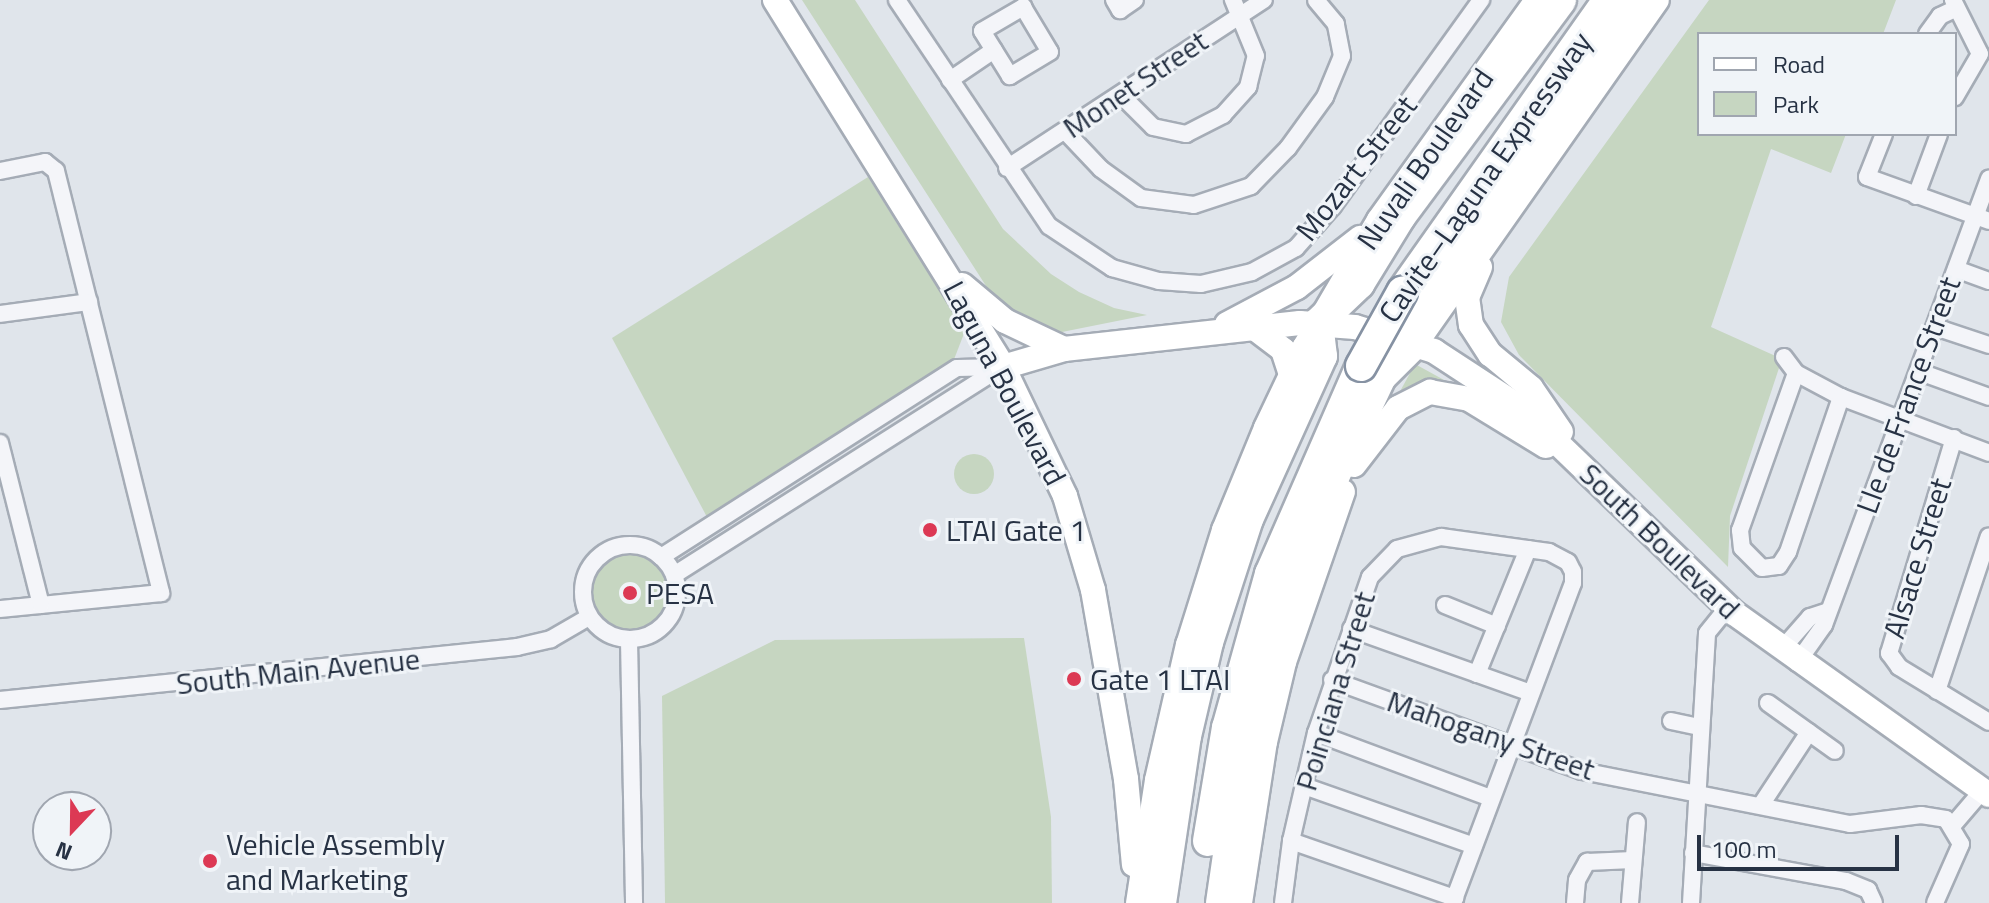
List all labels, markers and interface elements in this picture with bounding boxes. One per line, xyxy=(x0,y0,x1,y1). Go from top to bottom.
street label: Monet Street xyxy=(1056,23,1214,145)
street label: Cavite–Laguna Expressway xyxy=(1371,25,1599,329)
legend xyxy=(1697,32,1957,136)
text: Road xyxy=(1773,46,1825,82)
street label: Nuvali Boulevard xyxy=(1349,62,1501,256)
text: Park xyxy=(1773,86,1819,122)
street label: Mozart Street xyxy=(1288,88,1424,248)
street label: Lle de France Street xyxy=(1848,272,1968,518)
street label: Laguna Boulevard xyxy=(936,275,1074,491)
street label: South Boulevard xyxy=(1573,456,1747,626)
street label: Alsace Street xyxy=(1876,473,1958,643)
place label: LTAI Gate 1 xyxy=(946,512,1086,548)
marker: LTAI Gate 1 xyxy=(921,521,939,539)
place label: PESA xyxy=(646,575,714,611)
marker: PESA xyxy=(621,584,639,602)
street label: Poinciana Street xyxy=(1288,587,1382,795)
street label: South Main Avenue xyxy=(174,640,422,702)
place label: Gate 1 LTAI xyxy=(1090,661,1230,697)
marker: Gate 1 LTAI xyxy=(1065,670,1083,688)
street label: Mahogany Street xyxy=(1383,683,1599,787)
north arrow xyxy=(32,791,112,871)
scale bar xyxy=(1701,819,1903,869)
place label: Vehicle Assembly and Marketing xyxy=(226,826,445,896)
text: 100 m xyxy=(1711,831,1777,867)
text: N xyxy=(50,833,77,870)
marker: Vehicle Assembly and Marketing xyxy=(201,852,219,870)

